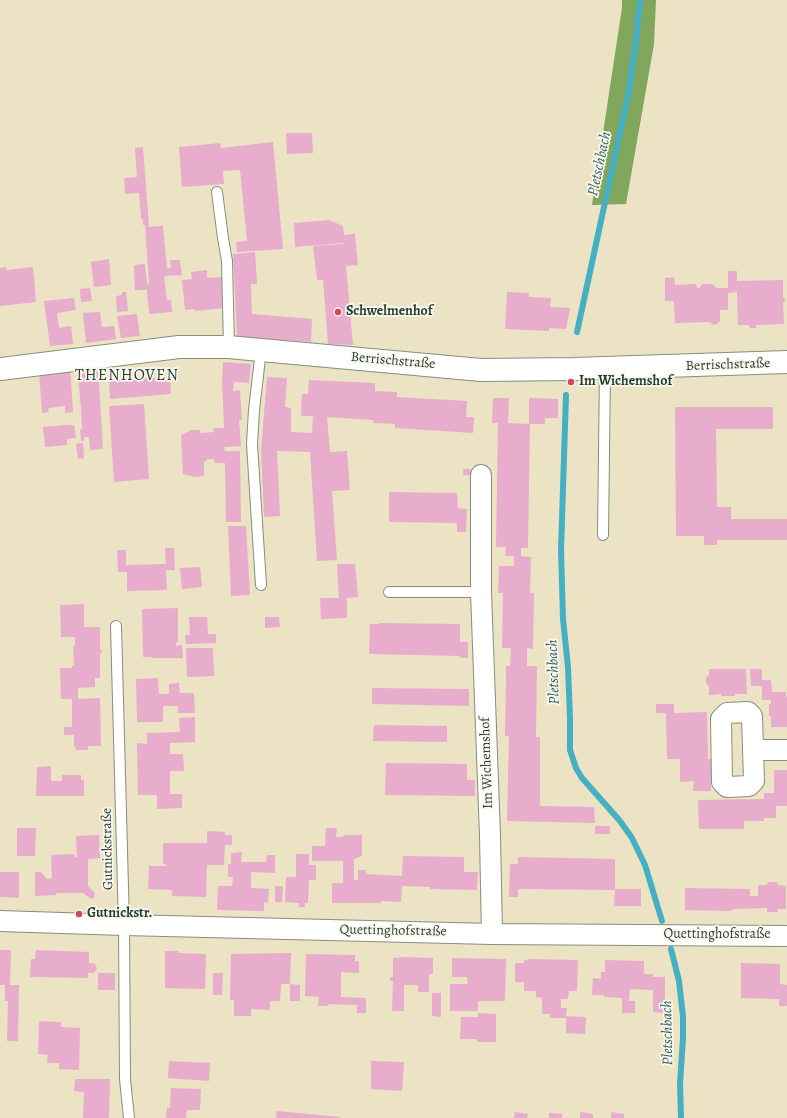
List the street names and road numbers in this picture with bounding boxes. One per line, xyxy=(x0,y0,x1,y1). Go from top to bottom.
street label: Berrischstraße xyxy=(350,349,436,373)
street label: Berrischstraße xyxy=(685,355,771,375)
street label: Im Wichemshof xyxy=(477,717,497,809)
street label: Gutnickstraße xyxy=(99,808,117,890)
street label: Quettinghofstraße xyxy=(339,922,447,940)
street label: Quettinghofstraße xyxy=(663,927,771,943)

